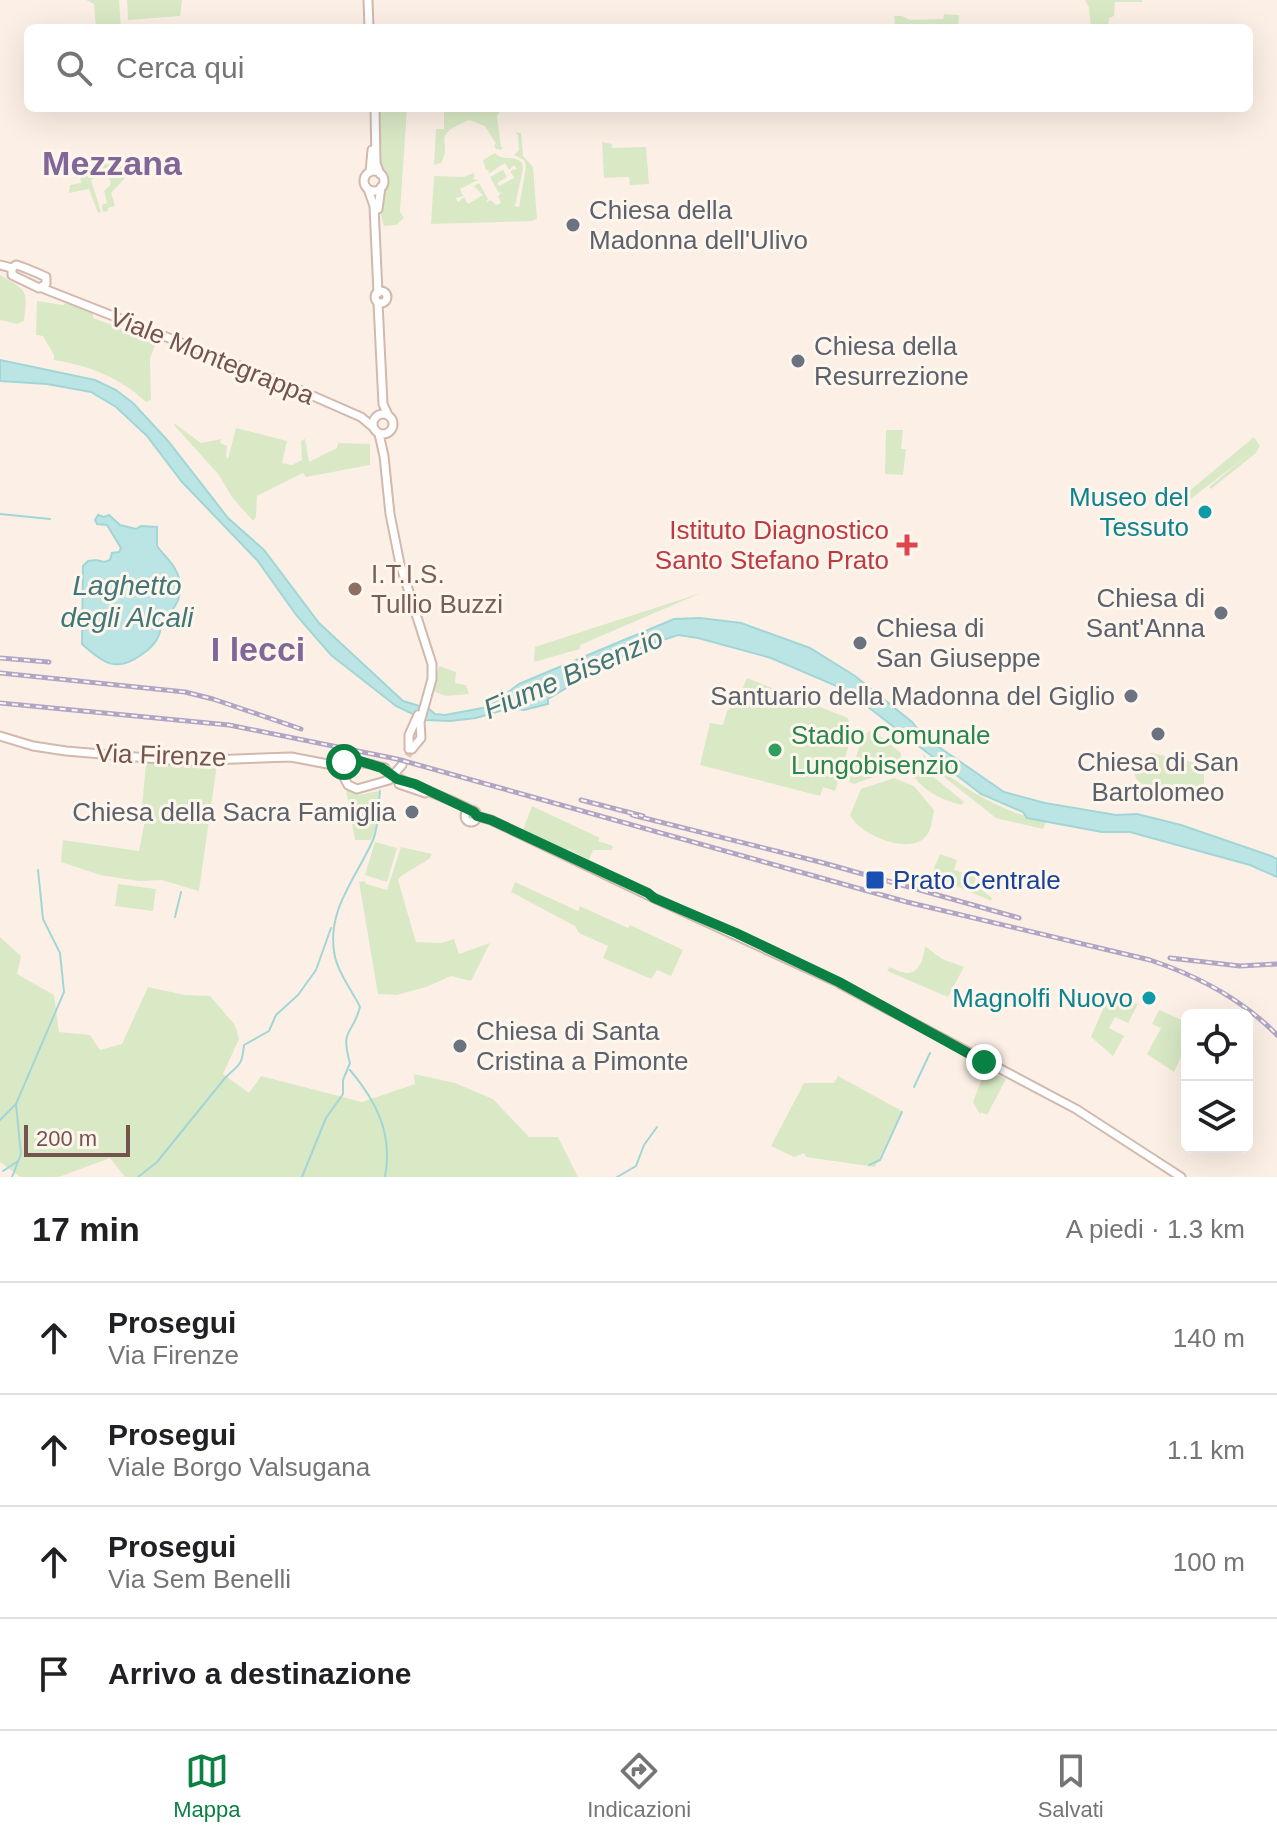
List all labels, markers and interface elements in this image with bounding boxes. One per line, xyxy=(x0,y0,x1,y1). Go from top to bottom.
search box xyxy=(24,24,1253,112)
icon: search xyxy=(52,46,96,90)
text: Cerca qui xyxy=(116,51,244,84)
district label: Mezzana xyxy=(42,144,183,182)
place label: Chiesa della Madonna dell'Ulivo xyxy=(589,195,808,255)
marker: Chiesa della Madonna dell'Ulivo xyxy=(564,216,582,234)
street label: Viale Montegrappa xyxy=(105,301,319,411)
place label: Chiesa della Resurrezione xyxy=(814,331,969,391)
marker: Chiesa della Resurrezione xyxy=(789,352,807,370)
place label: Museo del Tessuto xyxy=(1069,482,1189,542)
marker: Museo del Tessuto xyxy=(1196,503,1214,521)
place label: Istituto Diagnostico Santo Stefano Prato xyxy=(655,515,889,575)
marker: Istituto Diagnostico Santo Stefano Prato xyxy=(896,534,918,556)
place label: I.T.I.S. Tullio Buzzi xyxy=(371,559,503,619)
water label: Laghetto degli Alcali xyxy=(61,570,194,633)
marker: I.T.I.S. Tullio Buzzi xyxy=(346,580,364,598)
place label: Chiesa di Sant'Anna xyxy=(1086,583,1206,643)
marker: Chiesa di Sant'Anna xyxy=(1212,604,1230,622)
place label: Chiesa di San Giuseppe xyxy=(876,613,1041,673)
water label: Fiume Bisenzio xyxy=(479,622,667,725)
district label: I lecci xyxy=(211,630,305,668)
marker: Chiesa di San Giuseppe xyxy=(851,634,869,652)
place label: Santuario della Madonna del Giglio xyxy=(710,681,1115,711)
marker: Santuario della Madonna del Giglio xyxy=(1122,687,1140,705)
place label: Stadio Comunale Lungobisenzio xyxy=(791,720,990,780)
marker: Chiesa di San Bartolomeo xyxy=(1149,725,1167,743)
street label: Via Firenze xyxy=(95,738,227,772)
marker: Stadio Comunale Lungobisenzio xyxy=(766,741,784,759)
route start xyxy=(326,744,362,780)
place label: Chiesa di San Bartolomeo xyxy=(1077,747,1239,807)
place label: Chiesa della Sacra Famiglia xyxy=(72,797,397,827)
marker: Chiesa della Sacra Famiglia xyxy=(403,803,421,821)
place label: Prato Centrale xyxy=(893,865,1061,895)
marker: Prato Centrale xyxy=(864,869,886,891)
place label: Magnolfi Nuovo xyxy=(952,983,1133,1013)
marker: Magnolfi Nuovo xyxy=(1140,989,1158,1007)
map controls xyxy=(1181,1009,1253,1153)
button: locate xyxy=(1181,1009,1253,1081)
place label: Chiesa di Santa Cristina a Pimonte xyxy=(476,1016,688,1076)
marker: Chiesa di Santa Cristina a Pimonte xyxy=(451,1037,469,1055)
route end xyxy=(966,1044,1002,1080)
button: layers xyxy=(1181,1081,1253,1153)
scale bar xyxy=(24,1121,130,1157)
text: 200 m xyxy=(36,1126,97,1151)
text: 17 min xyxy=(32,1210,140,1248)
text: A piedi · 1.3 km xyxy=(1066,1214,1245,1244)
text: Prosegui xyxy=(108,1306,236,1339)
icon: ahead xyxy=(32,1316,76,1360)
text: 140 m xyxy=(1173,1323,1245,1353)
text: Via Firenze xyxy=(108,1340,239,1370)
text: Prosegui xyxy=(108,1418,236,1451)
icon: ahead xyxy=(32,1428,76,1472)
text: 1.1 km xyxy=(1167,1435,1245,1465)
text: Viale Borgo Valsugana xyxy=(108,1452,370,1482)
text: Prosegui xyxy=(108,1530,236,1563)
icon: ahead xyxy=(32,1540,76,1584)
text: 100 m xyxy=(1173,1547,1245,1577)
text: Via Sem Benelli xyxy=(108,1564,291,1594)
icon: arrive xyxy=(32,1652,76,1696)
text: Arrivo a destinazione xyxy=(108,1657,411,1690)
tab: Mappa xyxy=(173,1749,241,1823)
tab: Indicazioni xyxy=(587,1749,691,1823)
tab: Salvati xyxy=(1038,1749,1104,1823)

